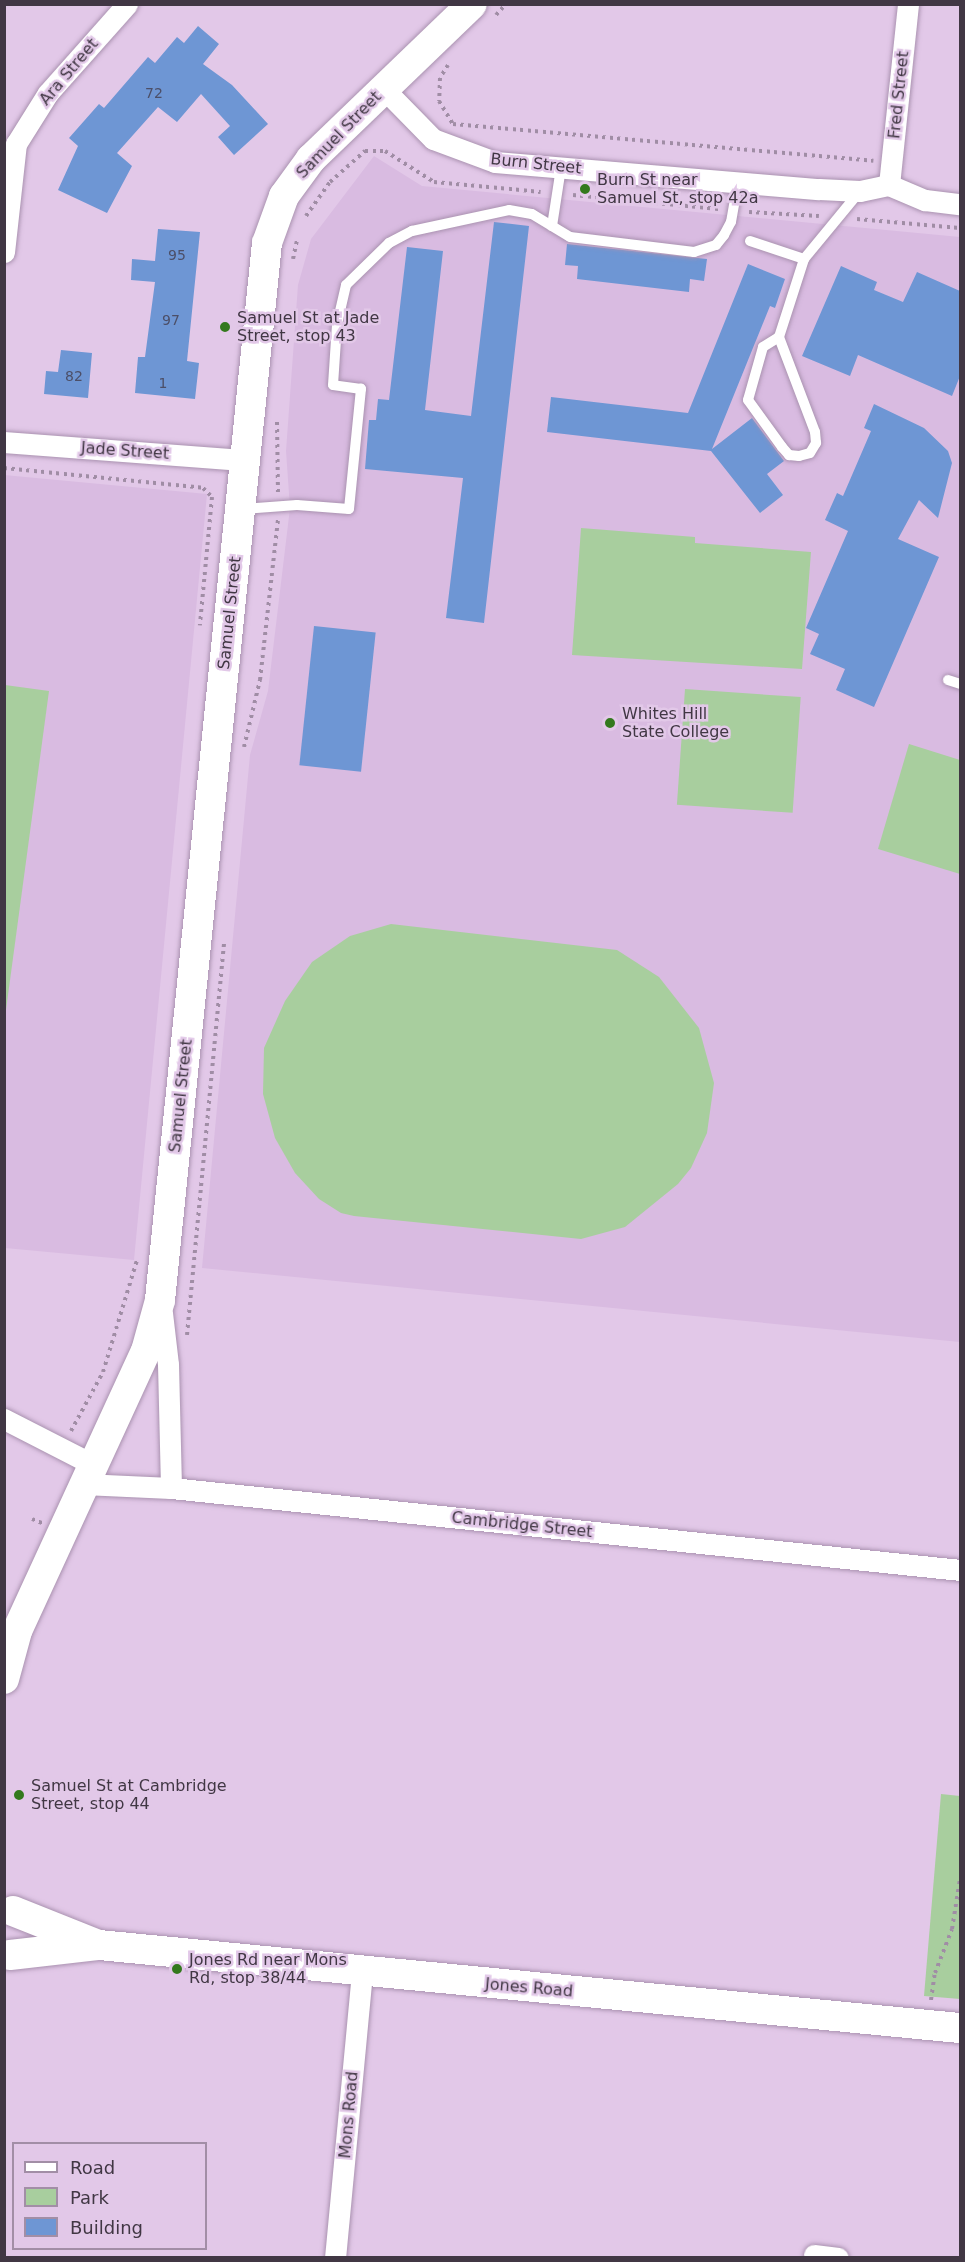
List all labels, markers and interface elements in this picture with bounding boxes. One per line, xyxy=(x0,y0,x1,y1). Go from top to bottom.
street label: Ara Street xyxy=(36,35,102,109)
street label: Fred Street xyxy=(885,50,913,140)
house number: 72 xyxy=(145,85,163,101)
street label: Samuel Street xyxy=(293,87,385,183)
street label: Burn Street xyxy=(490,150,582,178)
place label: Burn St near Samuel St, stop 42a xyxy=(597,170,758,208)
marker: Burn St near Samuel St, stop 42a xyxy=(578,182,592,196)
house number: 95 xyxy=(168,247,186,263)
place label: Samuel St at Jade Street, stop 43 xyxy=(237,308,379,346)
house number: 97 xyxy=(162,312,180,328)
marker: Samuel St at Jade Street, stop 43 xyxy=(218,320,232,334)
house number: 82 xyxy=(65,368,83,384)
house number: 1 xyxy=(159,375,167,391)
street label: Jade Street xyxy=(80,438,170,464)
street label: Samuel Street xyxy=(215,555,245,671)
place label: Whites Hill State College xyxy=(622,704,729,742)
marker: Whites Hill State College xyxy=(603,716,617,730)
street label: Samuel Street xyxy=(166,1038,196,1154)
street label: Cambridge Street xyxy=(451,1508,593,1542)
place label: Samuel St at Cambridge Street, stop 44 xyxy=(31,1776,227,1814)
marker: Samuel St at Cambridge Street, stop 44 xyxy=(12,1788,26,1802)
place label: Jones Rd near Mons Rd, stop 38/44 xyxy=(189,1950,347,1988)
marker: Jones Rd near Mons Rd, stop 38/44 xyxy=(170,1962,184,1976)
street label: Jones Road xyxy=(484,1975,574,2001)
street label: Mons Road xyxy=(336,2071,362,2159)
legend xyxy=(12,2142,207,2250)
text: Road xyxy=(70,2157,115,2178)
text: Park xyxy=(70,2187,109,2208)
text: Building xyxy=(70,2217,143,2238)

